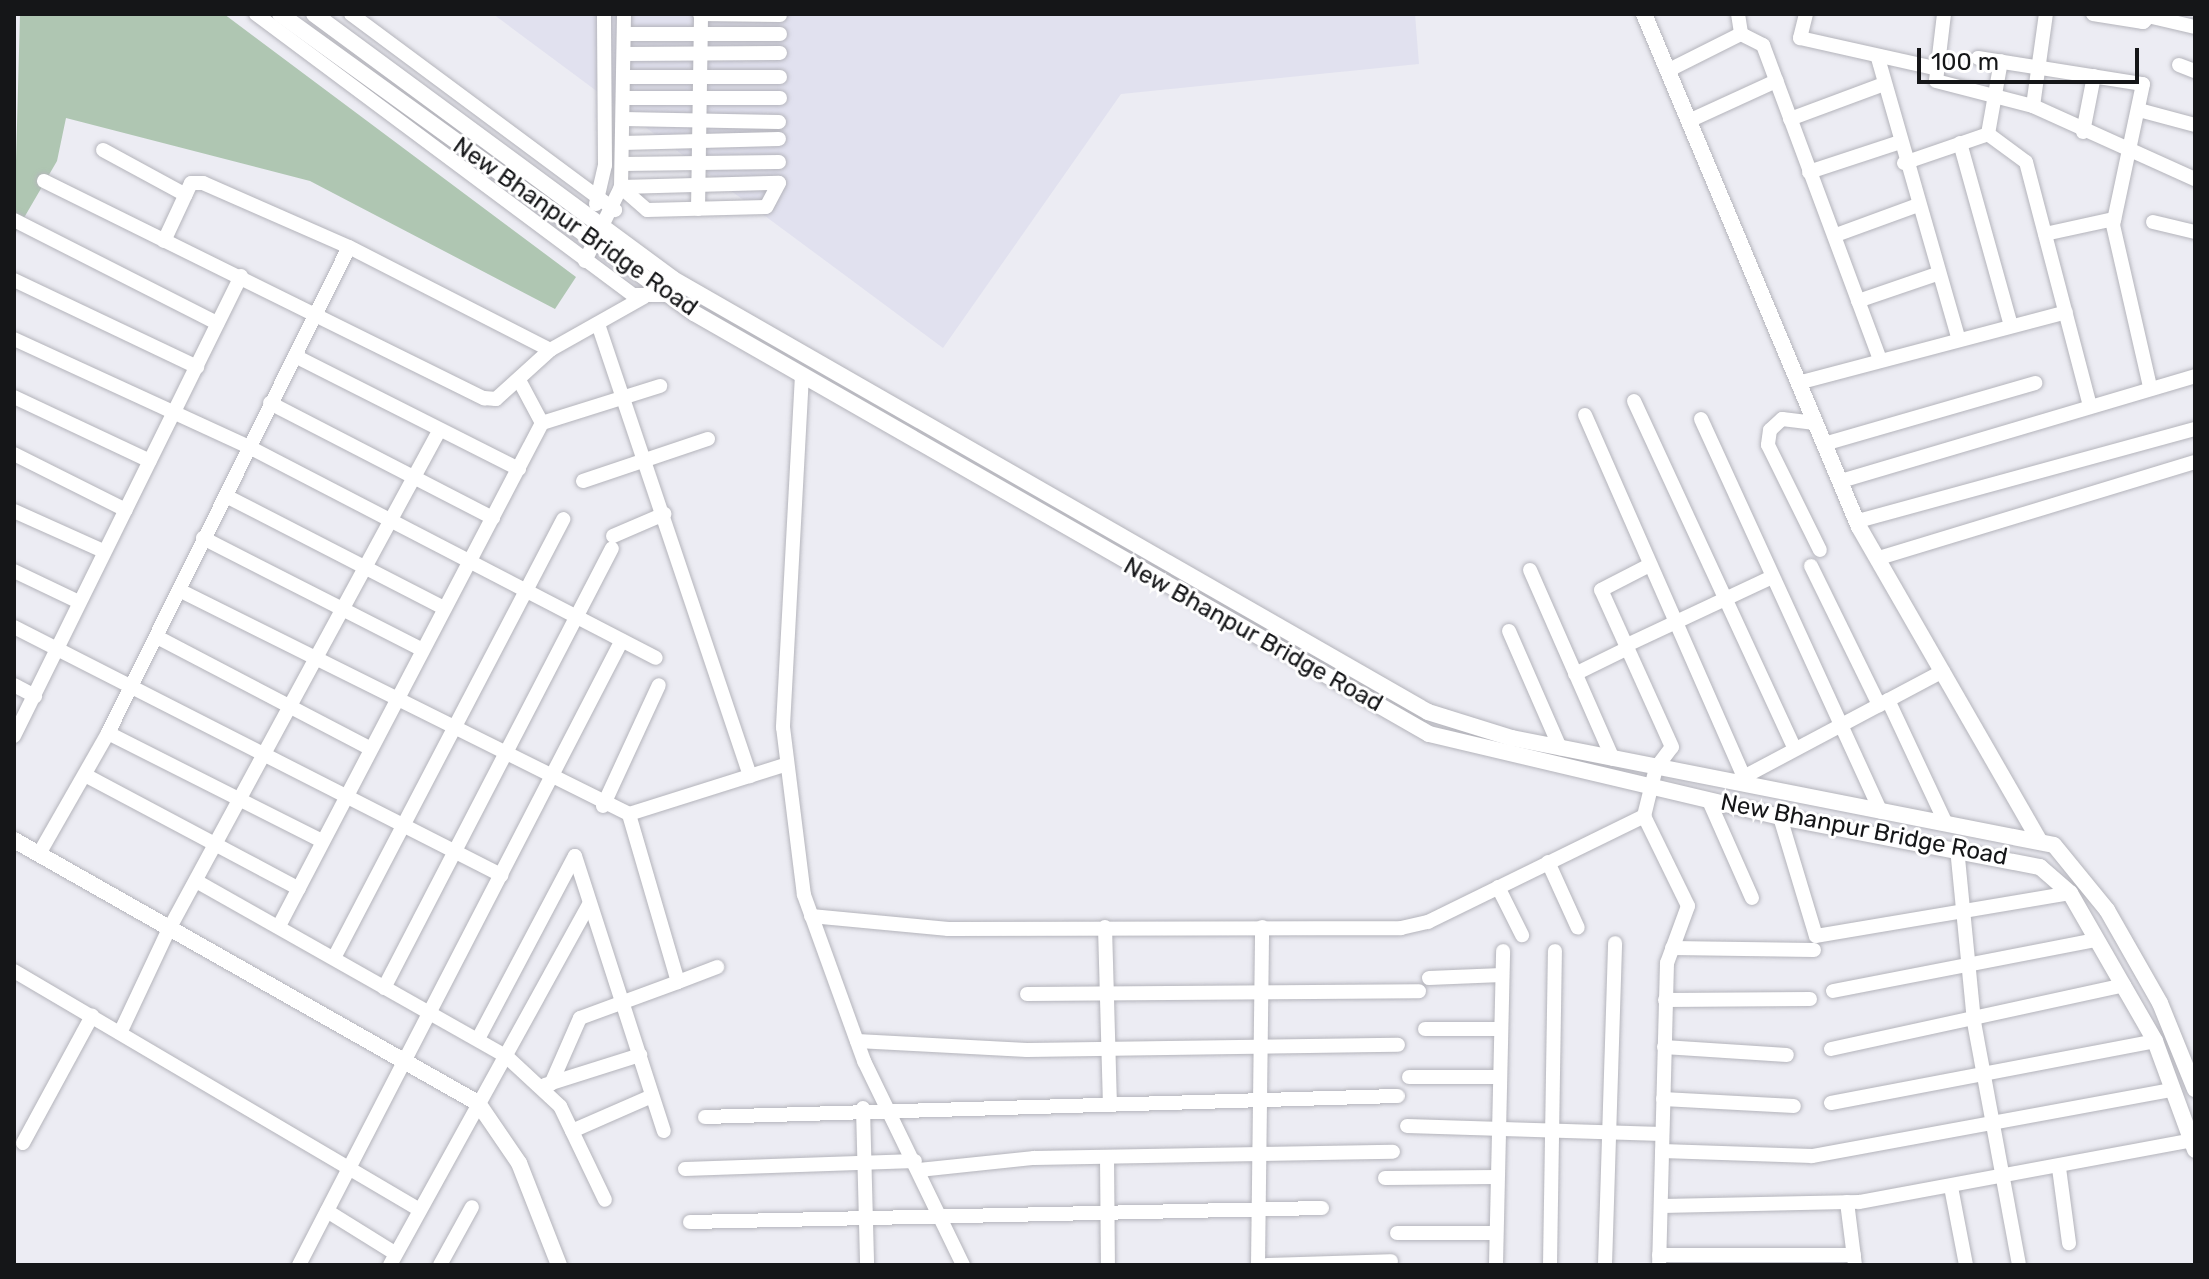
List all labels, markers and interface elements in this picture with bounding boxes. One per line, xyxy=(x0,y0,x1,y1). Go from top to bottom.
scale bar xyxy=(1921,32,2143,82)
text: 100 m xyxy=(1931,48,1999,76)
street label: New Bhanpur Bridge Road xyxy=(447,131,703,323)
street label: New Bhanpur Bridge Road xyxy=(1118,551,1388,719)
street label: New Bhanpur Bridge Road xyxy=(1718,788,2010,872)

